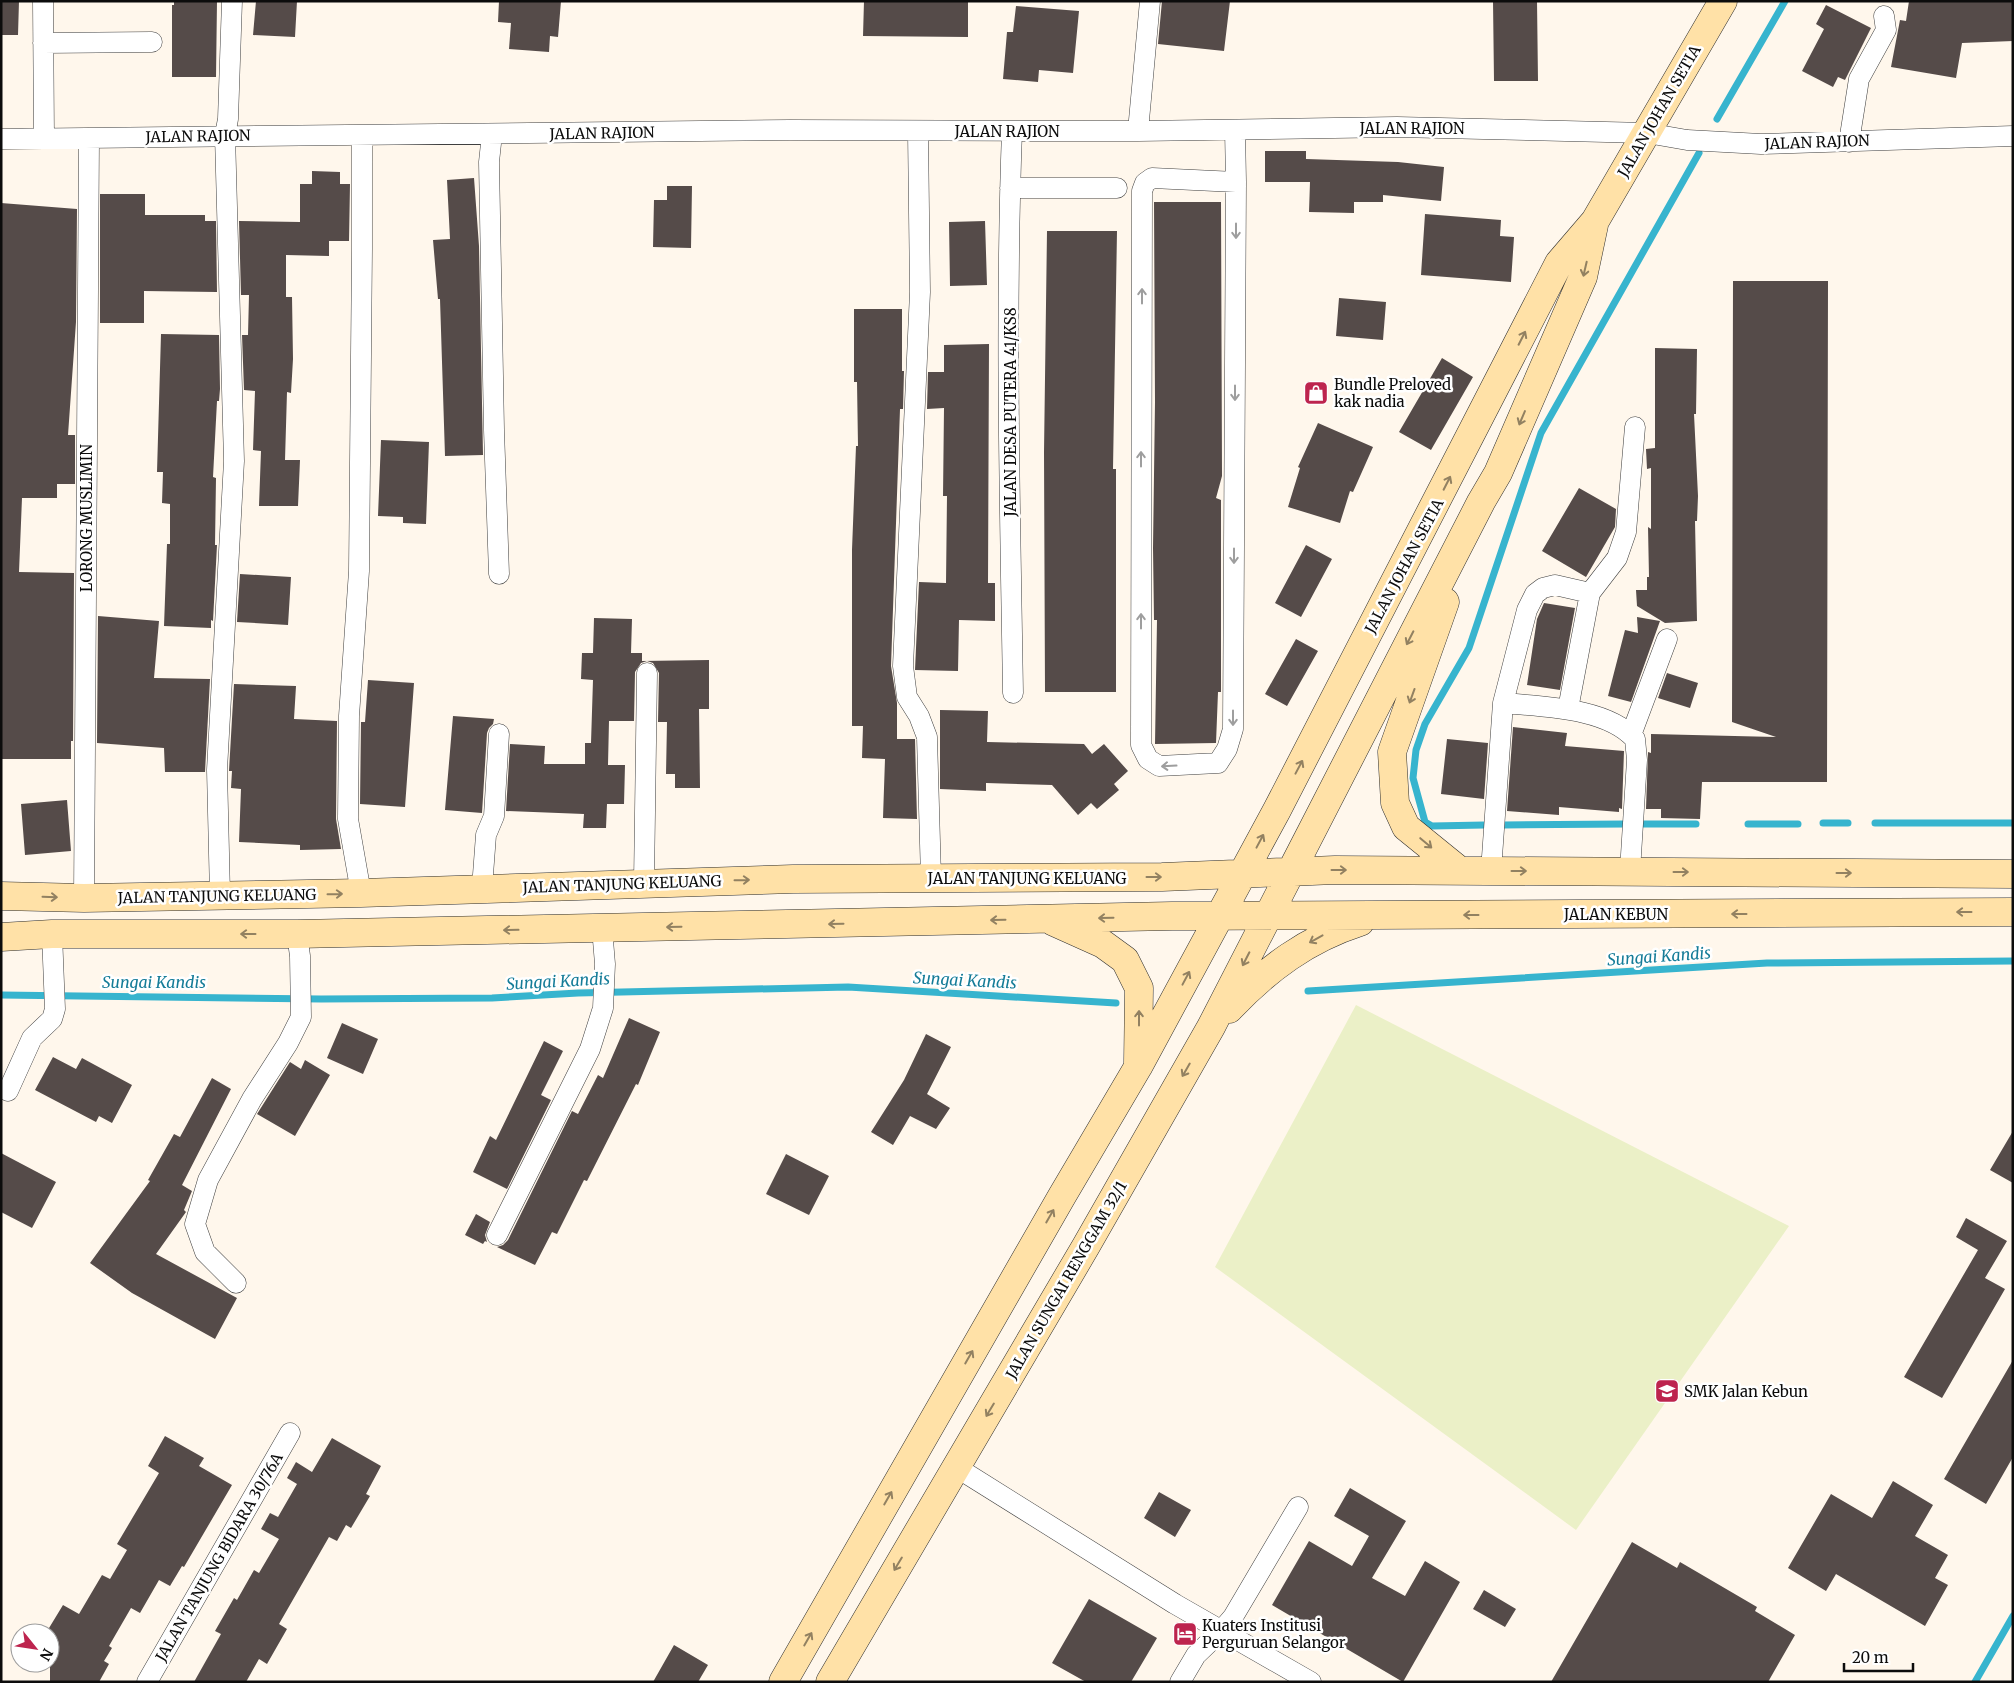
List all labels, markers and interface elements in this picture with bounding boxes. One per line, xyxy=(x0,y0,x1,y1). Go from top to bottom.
street label: JALAN JOHAN SETIA xyxy=(1613,41,1705,181)
street label: JALAN RAJION xyxy=(1358,119,1465,138)
street label: JALAN RAJION xyxy=(953,122,1060,141)
street label: JALAN RAJION xyxy=(548,123,655,143)
street label: JALAN RAJION xyxy=(144,126,251,146)
street label: JALAN RAJION xyxy=(1763,131,1870,153)
one-way arrow xyxy=(1231,222,1240,238)
one-way arrow xyxy=(1580,260,1589,276)
one-way arrow xyxy=(1137,289,1147,305)
street label: JALAN DESA PUTERA 41/KS8 xyxy=(1001,307,1020,518)
one-way arrow xyxy=(1517,331,1527,346)
place label: Bundle Preloved kak nadia xyxy=(1334,375,1451,411)
shop icon: Bundle Preloved kak nadia xyxy=(1303,380,1329,406)
one-way arrow xyxy=(1230,384,1240,401)
one-way arrow xyxy=(1516,410,1526,425)
street label: LORONG MUSLIMIN xyxy=(77,444,96,592)
one-way arrow xyxy=(1136,451,1146,468)
one-way arrow xyxy=(1443,476,1452,491)
street label: JALAN JOHAN SETIA xyxy=(1360,495,1448,637)
one-way arrow xyxy=(1229,547,1239,563)
one-way arrow xyxy=(1136,614,1146,630)
one-way arrow xyxy=(1405,631,1415,646)
one-way arrow xyxy=(1406,688,1416,704)
one-way arrow xyxy=(1228,710,1238,726)
one-way arrow xyxy=(1295,760,1304,775)
one-way arrow xyxy=(1161,761,1177,770)
one-way arrow xyxy=(1255,834,1265,849)
one-way arrow xyxy=(1419,838,1432,849)
one-way arrow xyxy=(1330,865,1346,875)
one-way arrow xyxy=(1510,866,1526,876)
one-way arrow xyxy=(1672,867,1689,877)
one-way arrow xyxy=(1835,868,1851,878)
street label: JALAN TANJUNG KELUANG xyxy=(927,869,1127,888)
street label: JALAN TANJUNG KELUANG xyxy=(521,871,722,897)
one-way arrow xyxy=(1146,872,1162,882)
one-way arrow xyxy=(734,875,750,885)
street label: JALAN TANJUNG KELUANG xyxy=(116,885,317,907)
one-way arrow xyxy=(326,889,343,899)
one-way arrow xyxy=(42,892,58,902)
street label: JALAN KEBUN xyxy=(1563,905,1669,924)
one-way arrow xyxy=(1956,907,1972,917)
one-way arrow xyxy=(1731,909,1747,918)
one-way arrow xyxy=(1464,910,1480,920)
one-way arrow xyxy=(1098,913,1114,923)
one-way arrow xyxy=(991,915,1007,925)
one-way arrow xyxy=(828,919,844,928)
one-way arrow xyxy=(666,922,682,932)
one-way arrow xyxy=(503,925,520,935)
one-way arrow xyxy=(240,929,256,939)
one-way arrow xyxy=(1310,935,1324,945)
water label: Sungai Kandis xyxy=(1607,942,1712,970)
one-way arrow xyxy=(1241,952,1251,967)
water label: Sungai Kandis xyxy=(913,967,1018,993)
water label: Sungai Kandis xyxy=(506,968,611,994)
one-way arrow xyxy=(1181,970,1191,985)
water label: Sungai Kandis xyxy=(102,972,206,992)
one-way arrow xyxy=(1134,1010,1143,1026)
one-way arrow xyxy=(1181,1062,1191,1076)
street label: JALAN SUNGAI RENGGAM 32/1 xyxy=(1001,1177,1131,1383)
one-way arrow xyxy=(1045,1209,1055,1224)
one-way arrow xyxy=(964,1350,974,1365)
school or university icon: SMK Jalan Kebun xyxy=(1654,1378,1680,1404)
place label: SMK Jalan Kebun xyxy=(1684,1382,1808,1401)
one-way arrow xyxy=(984,1402,994,1416)
street label: JALAN TANJUNG BIDARA 30/76A xyxy=(151,1449,287,1666)
one-way arrow xyxy=(884,1492,894,1506)
one-way arrow xyxy=(893,1557,903,1571)
place label: Kuaters Institusi Perguruan Selangor xyxy=(1202,1616,1346,1652)
hotel icon: Kuaters Institusi Perguruan Selangor xyxy=(1172,1621,1198,1647)
north arrow xyxy=(10,1623,60,1673)
one-way arrow xyxy=(803,1633,813,1647)
scale bar xyxy=(1844,1640,1913,1672)
text: N xyxy=(36,1645,57,1664)
text: 20 m xyxy=(1852,1648,1889,1667)

